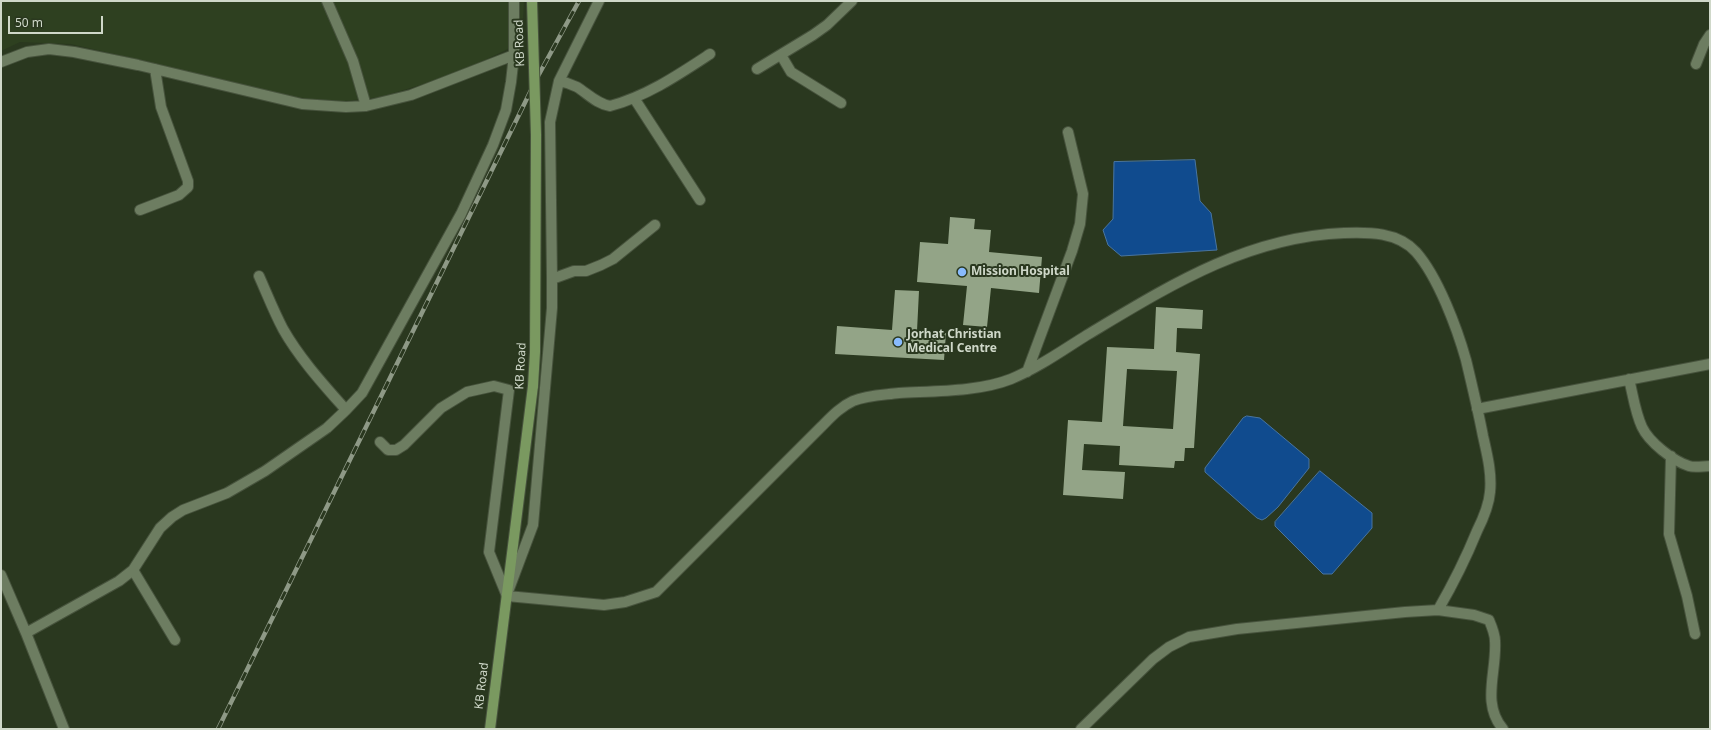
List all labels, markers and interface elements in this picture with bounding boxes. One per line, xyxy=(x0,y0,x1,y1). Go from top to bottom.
scale bar xyxy=(10,8,105,34)
text: 50 m xyxy=(15,14,43,31)
street label: KB Road xyxy=(512,19,528,67)
place label: Mission Hospital xyxy=(971,265,1070,279)
marker: Mission Hospital xyxy=(956,266,968,278)
place label: Jorhat Christian Medical Centre xyxy=(907,328,1001,356)
marker: Jorhat Christian Medical Centre xyxy=(892,336,904,348)
street label: KB Road xyxy=(513,342,529,390)
street label: KB Road xyxy=(472,662,492,710)

